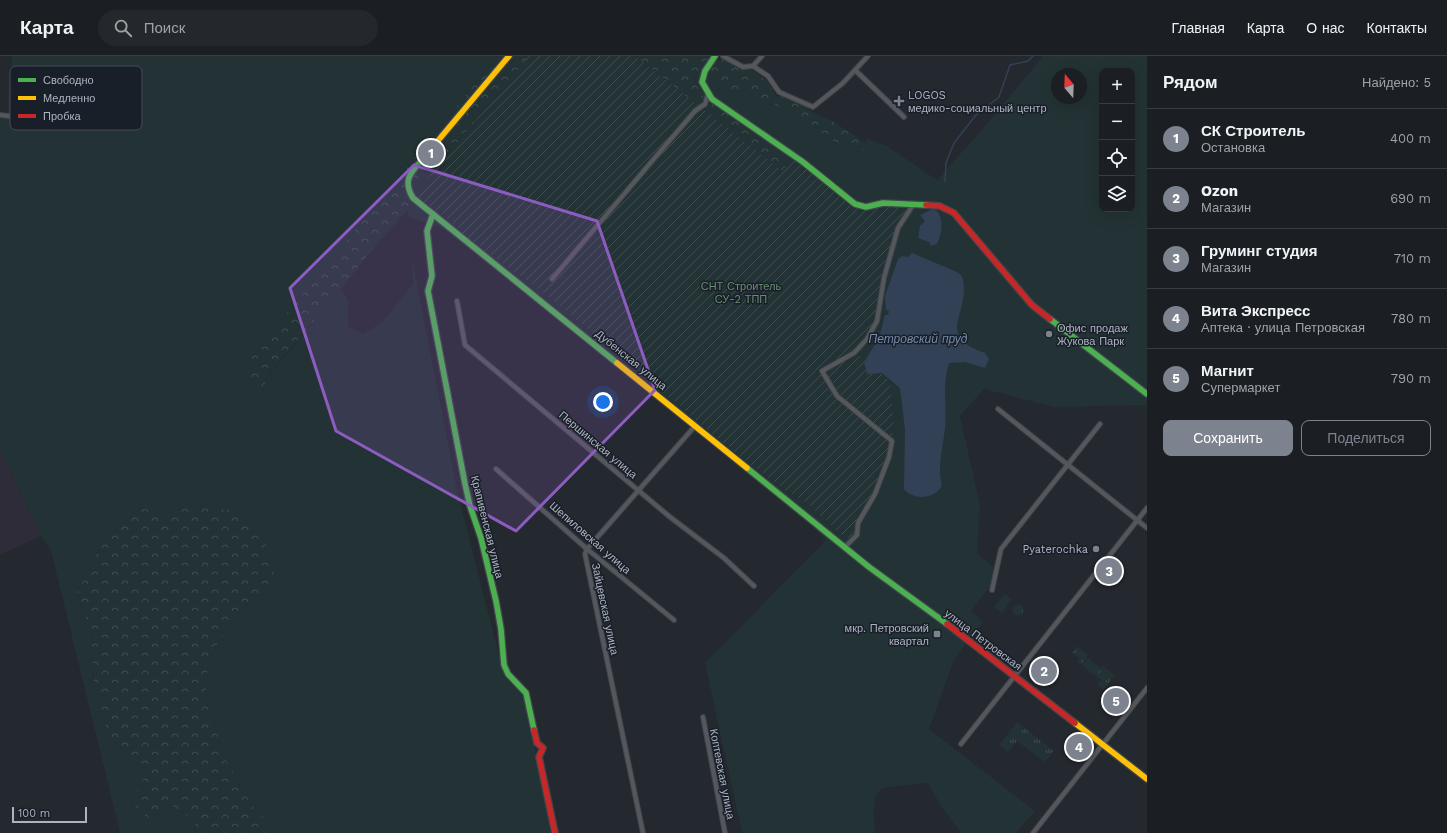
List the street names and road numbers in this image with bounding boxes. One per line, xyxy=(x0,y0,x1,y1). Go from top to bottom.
street label: Дубенская улица xyxy=(593,327,670,393)
street label: Першинская улица xyxy=(556,409,640,482)
street label: Крапивенская улица xyxy=(468,474,506,580)
street label: Шепиловская улица xyxy=(547,499,634,577)
street label: Зайцевская улица xyxy=(589,562,621,657)
street label: улица Петровская xyxy=(942,607,1024,673)
street label: Коптевская улица xyxy=(707,728,737,821)

